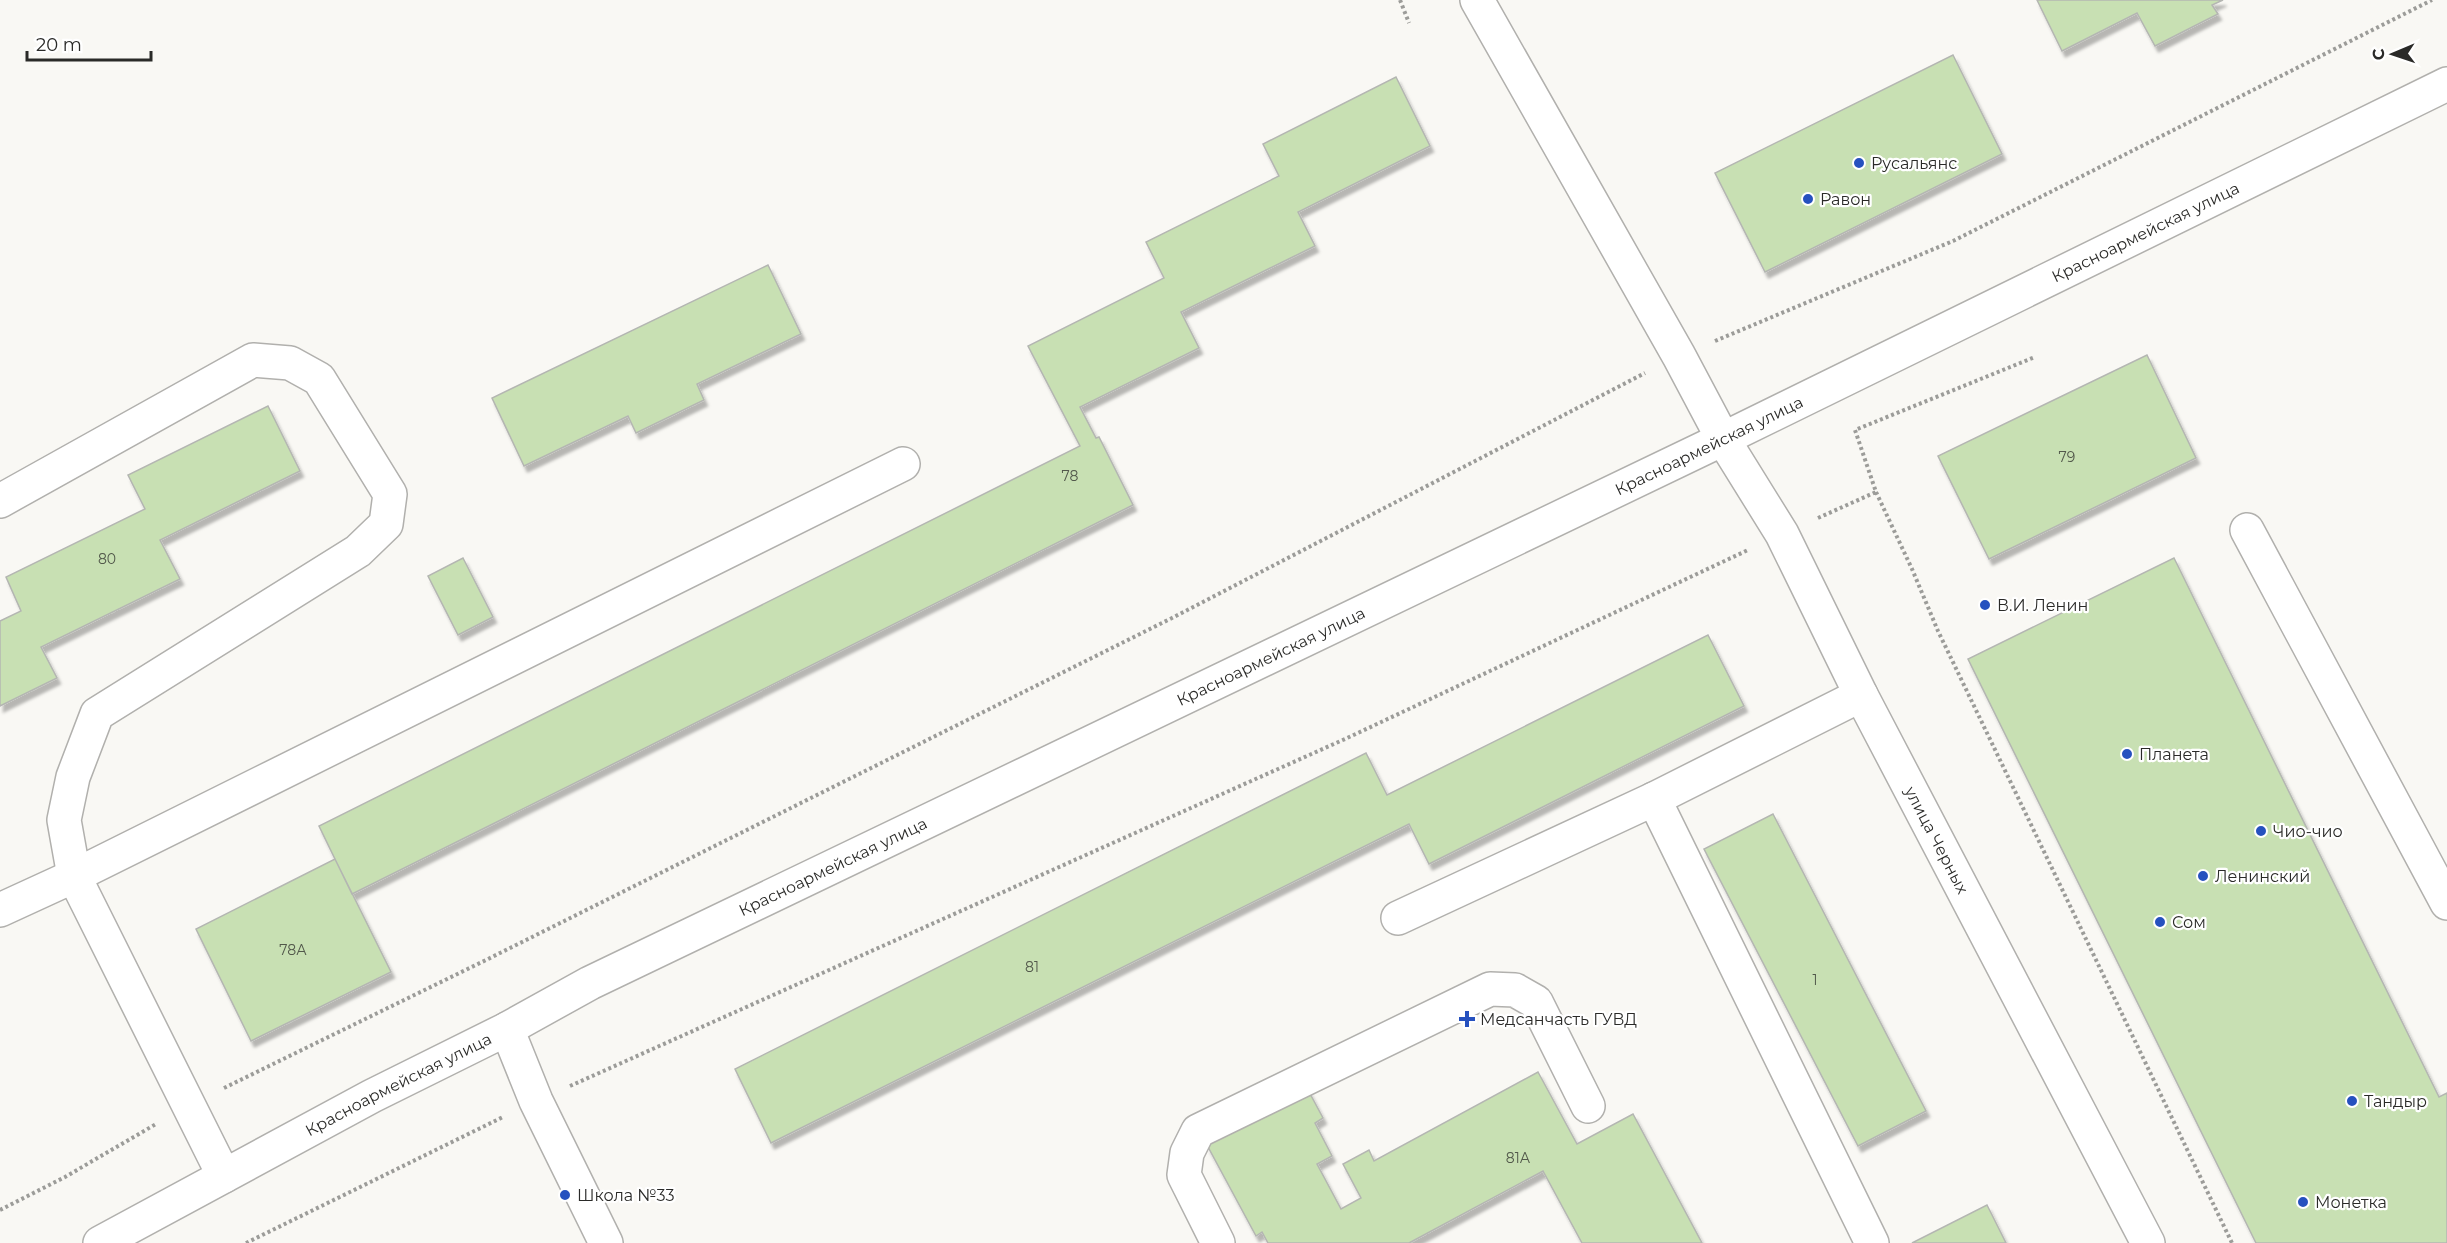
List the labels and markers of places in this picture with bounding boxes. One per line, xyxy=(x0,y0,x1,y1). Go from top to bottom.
place label: Русальянс xyxy=(1871,154,1957,173)
marker: Русальянс xyxy=(1852,156,1866,170)
place label: Равон xyxy=(1820,190,1871,209)
marker: Равон xyxy=(1801,192,1815,206)
place label: В.И. Ленин xyxy=(1997,596,2088,615)
marker: В.И. Ленин xyxy=(1978,598,1992,612)
place label: Планета xyxy=(2139,745,2209,764)
marker: Планета xyxy=(2120,747,2134,761)
place label: Чио-чио xyxy=(2273,822,2343,841)
marker: Чио-чио xyxy=(2254,824,2268,838)
place label: Ленинский xyxy=(2215,867,2310,886)
marker: Ленинский xyxy=(2196,869,2210,883)
place label: Сом xyxy=(2172,913,2206,932)
marker: Сом xyxy=(2153,915,2167,929)
marker: Медсанчасть ГУВД xyxy=(1458,1010,1476,1028)
place label: Медсанчасть ГУВД xyxy=(1480,1010,1637,1029)
place label: Тандыр xyxy=(2364,1092,2427,1111)
marker: Тандыр xyxy=(2345,1094,2359,1108)
place label: Школа №33 xyxy=(577,1186,675,1205)
marker: Школа №33 xyxy=(558,1188,572,1202)
place label: Монетка xyxy=(2315,1193,2387,1212)
marker: Монетка xyxy=(2296,1195,2310,1209)

